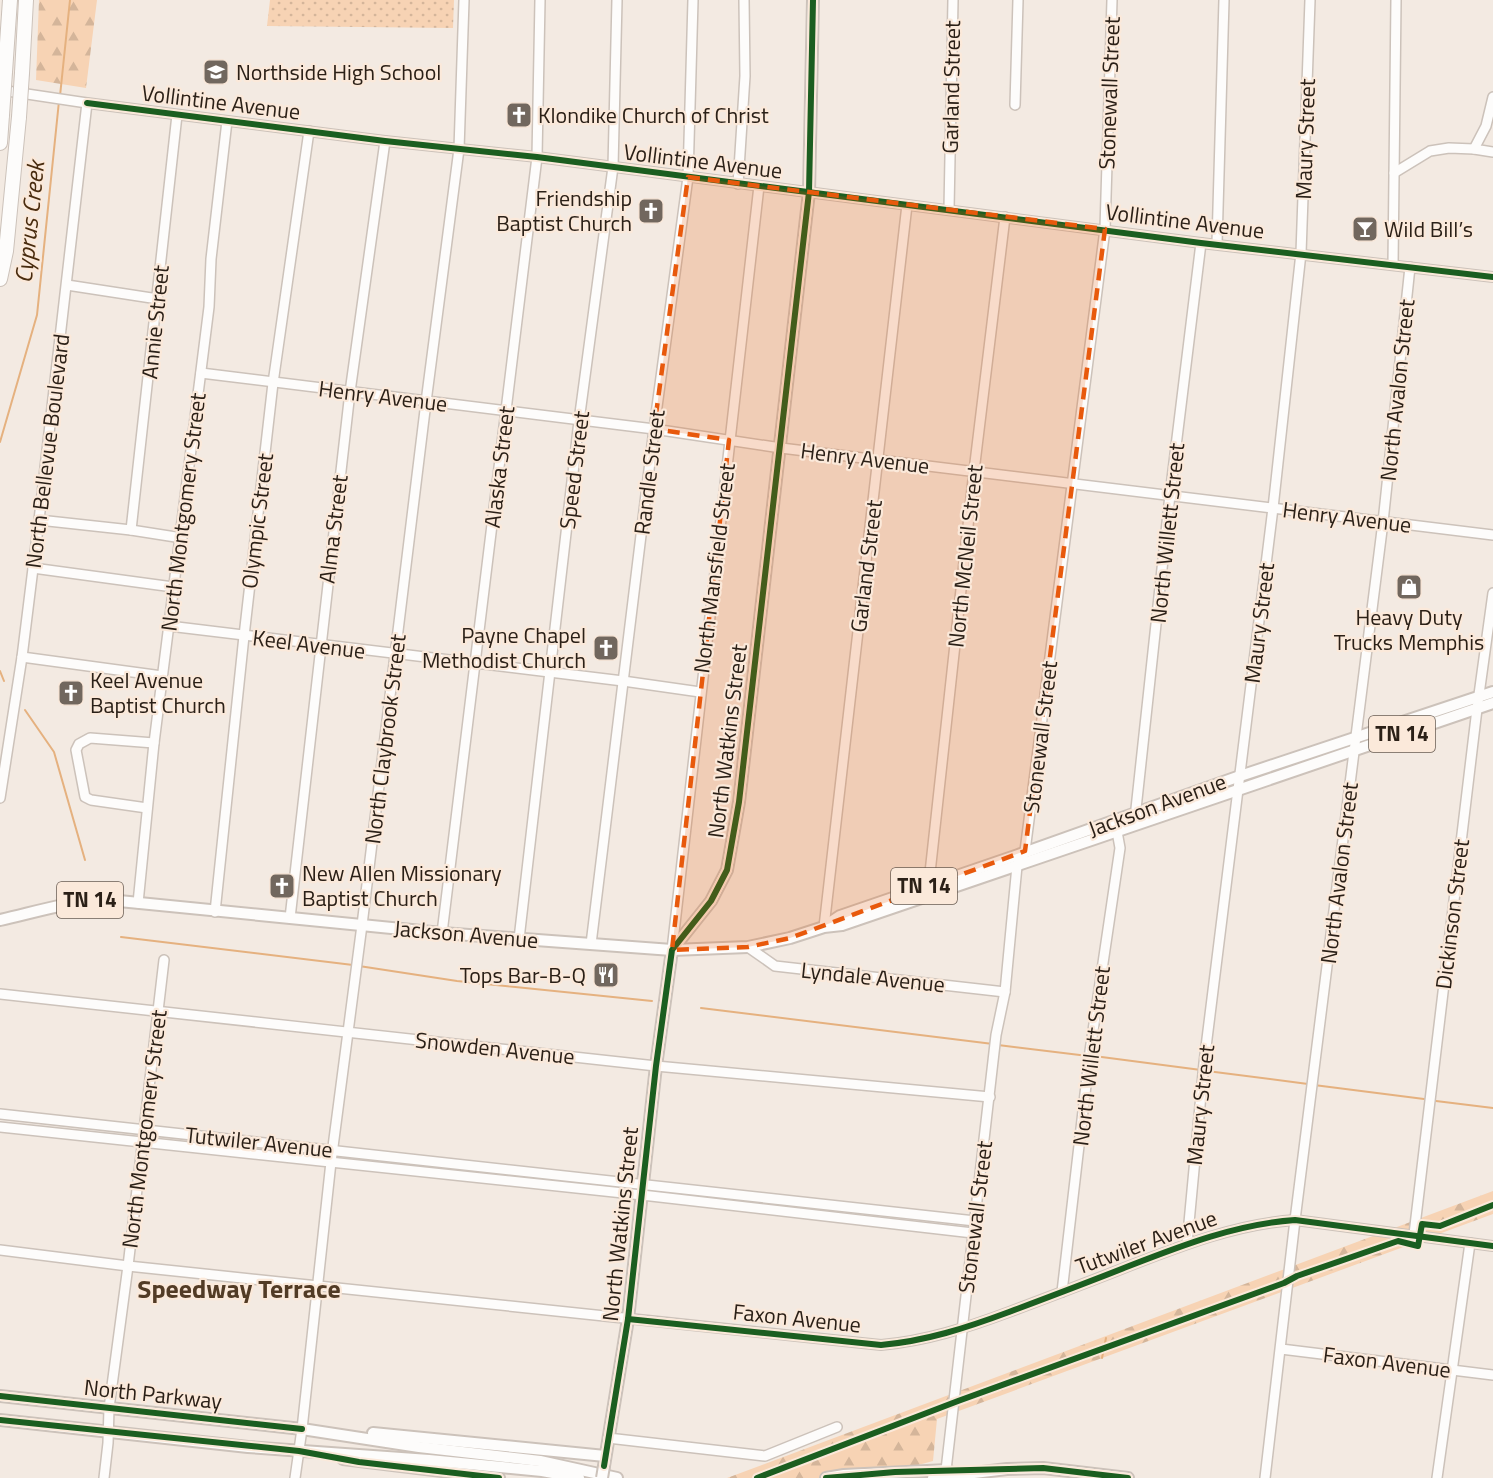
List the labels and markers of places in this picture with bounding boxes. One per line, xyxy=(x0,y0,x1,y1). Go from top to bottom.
place label: Northside High School xyxy=(236,55,441,89)
school or university icon: Northside High School xyxy=(201,57,231,87)
place label: Klondike Church of Christ xyxy=(538,98,769,132)
church icon: Klondike Church of Christ xyxy=(504,100,534,130)
place label: Friendship Baptist Church xyxy=(496,181,632,240)
church icon: Friendship Baptist Church xyxy=(636,196,666,226)
place label: Wild Bill’s xyxy=(1384,212,1473,246)
bar icon: Wild Bill’s xyxy=(1350,214,1380,244)
shop icon: Heavy Duty Trucks Memphis xyxy=(1394,572,1424,602)
place label: Heavy Duty Trucks Memphis xyxy=(1334,600,1484,659)
place label: Payne Chapel Methodist Church xyxy=(422,618,586,677)
church icon: Payne Chapel Methodist Church xyxy=(591,633,621,663)
place label: Keel Avenue Baptist Church xyxy=(90,663,226,722)
church icon: Keel Avenue Baptist Church xyxy=(56,678,86,708)
place label: New Allen Missionary Baptist Church xyxy=(302,856,502,915)
church icon: New Allen Missionary Baptist Church xyxy=(267,871,297,901)
place label: Tops Bar-B-Q xyxy=(460,958,586,992)
restaurant icon: Tops Bar-B-Q xyxy=(591,960,621,990)

